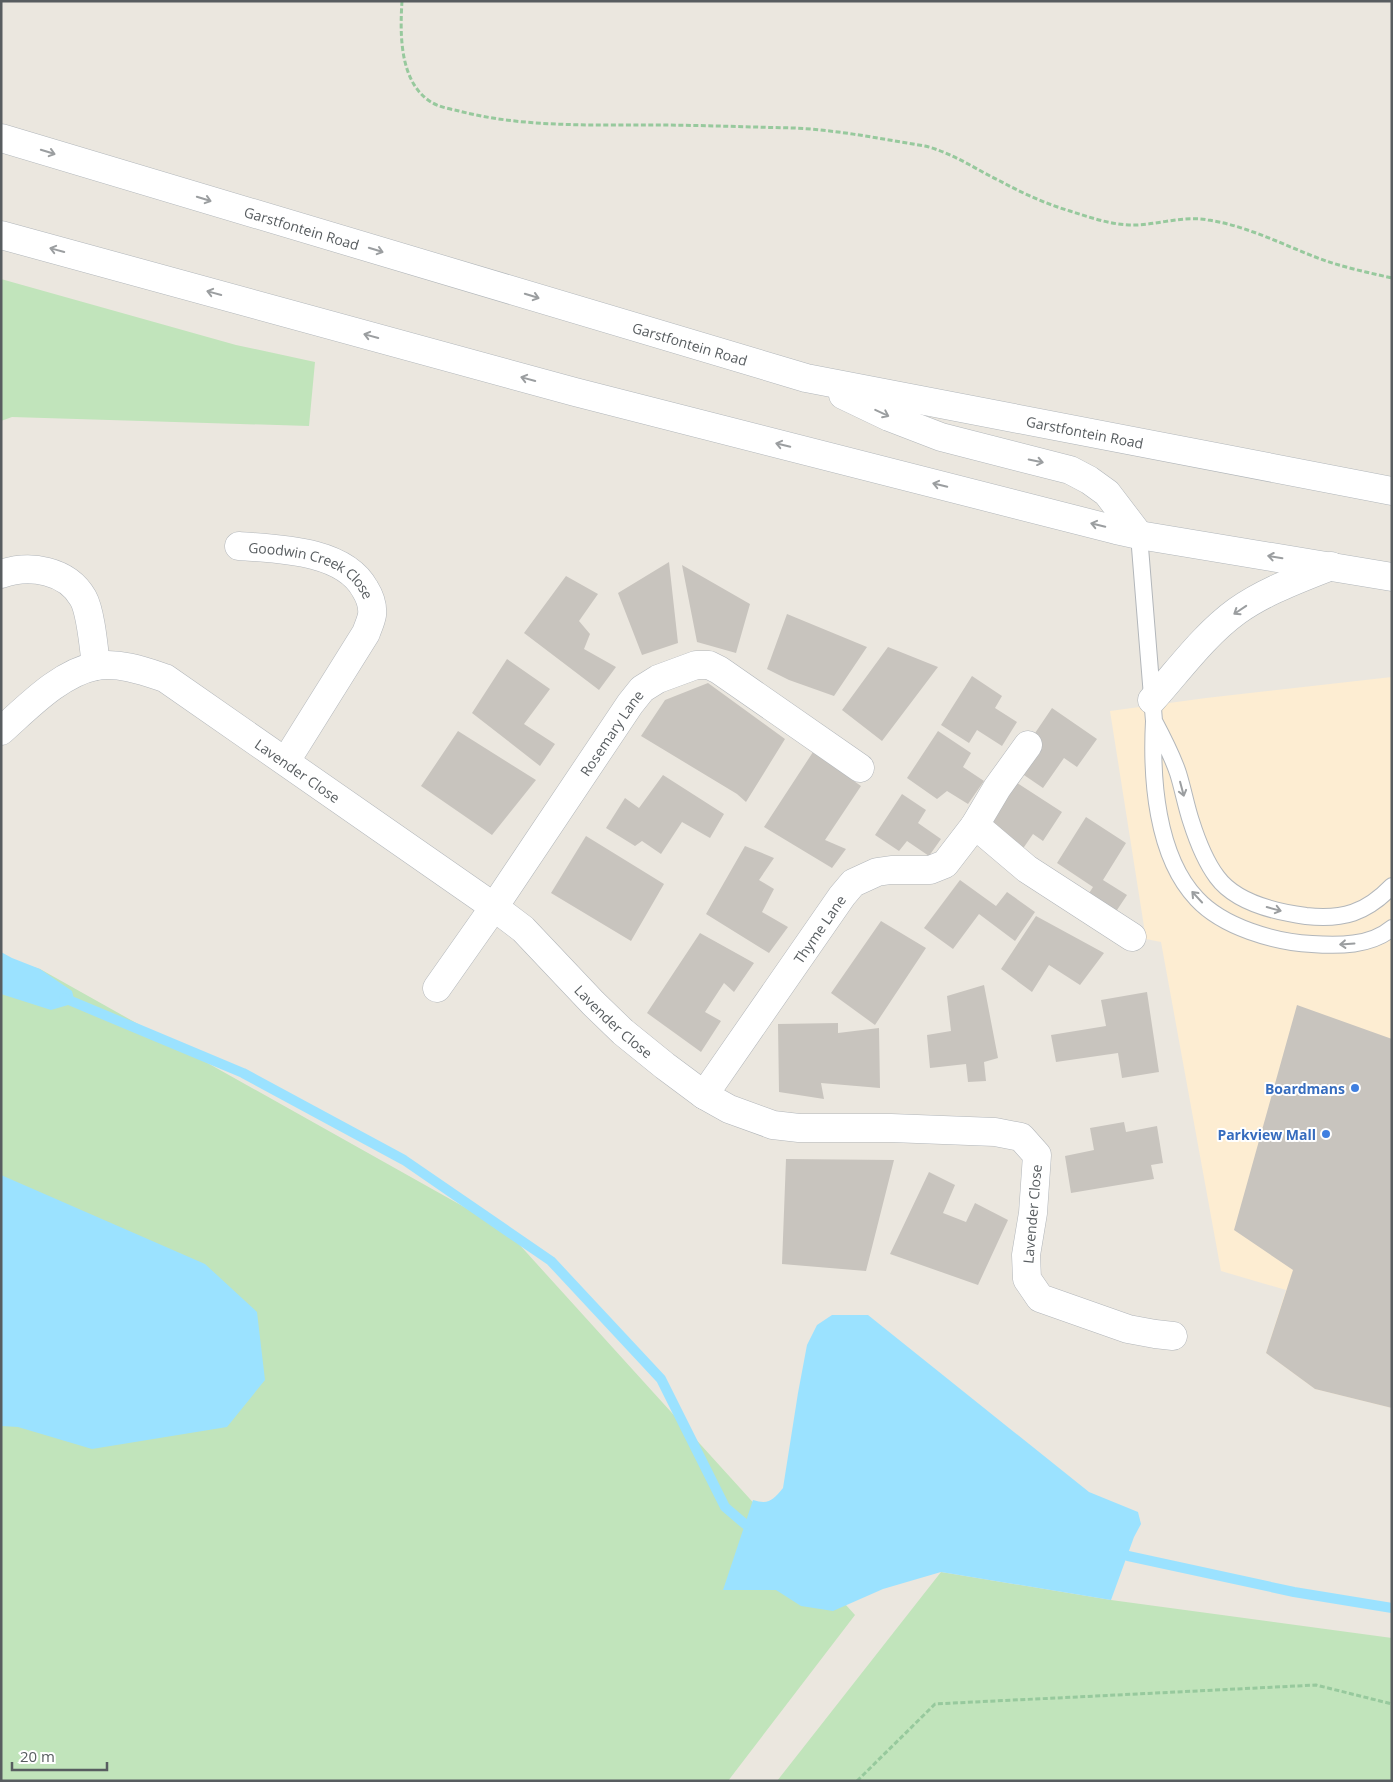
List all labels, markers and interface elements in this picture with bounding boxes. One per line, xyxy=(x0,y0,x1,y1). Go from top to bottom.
one-way arrow xyxy=(40,148,56,158)
one-way arrow xyxy=(195,195,211,204)
street label: Garstfontein Road xyxy=(242,202,362,254)
one-way arrow xyxy=(50,245,66,255)
one-way arrow xyxy=(368,246,384,256)
one-way arrow xyxy=(207,288,223,298)
one-way arrow xyxy=(524,292,540,302)
street label: Garstfontein Road xyxy=(630,317,750,370)
one-way arrow xyxy=(363,331,379,341)
one-way arrow xyxy=(520,374,536,383)
one-way arrow xyxy=(874,409,889,419)
street label: Garstfontein Road xyxy=(1025,411,1145,452)
one-way arrow xyxy=(775,440,791,449)
one-way arrow xyxy=(1028,457,1044,467)
one-way arrow xyxy=(933,480,949,489)
one-way arrow xyxy=(1090,520,1106,529)
street label: Goodwin Creek Close xyxy=(248,537,378,602)
one-way arrow xyxy=(1267,552,1283,562)
one-way arrow xyxy=(1233,605,1247,615)
street label: Rosemary Lane xyxy=(575,686,647,780)
street label: Lavender Close xyxy=(251,734,344,807)
one-way arrow xyxy=(1178,780,1187,796)
street label: Thyme Lane xyxy=(789,891,850,967)
one-way arrow xyxy=(1191,891,1202,904)
one-way arrow xyxy=(1266,904,1282,914)
one-way arrow xyxy=(1339,939,1355,948)
street label: Lavender Close xyxy=(571,980,657,1062)
place label: Boardmans xyxy=(1265,1079,1345,1098)
marker: Boardmans xyxy=(1349,1082,1361,1094)
place label: Parkview Mall xyxy=(1217,1125,1316,1144)
marker: Parkview Mall xyxy=(1320,1128,1332,1140)
street label: Lavender Close xyxy=(1018,1163,1046,1264)
scale bar xyxy=(12,1740,108,1772)
text: 20 m xyxy=(20,1746,55,1766)

